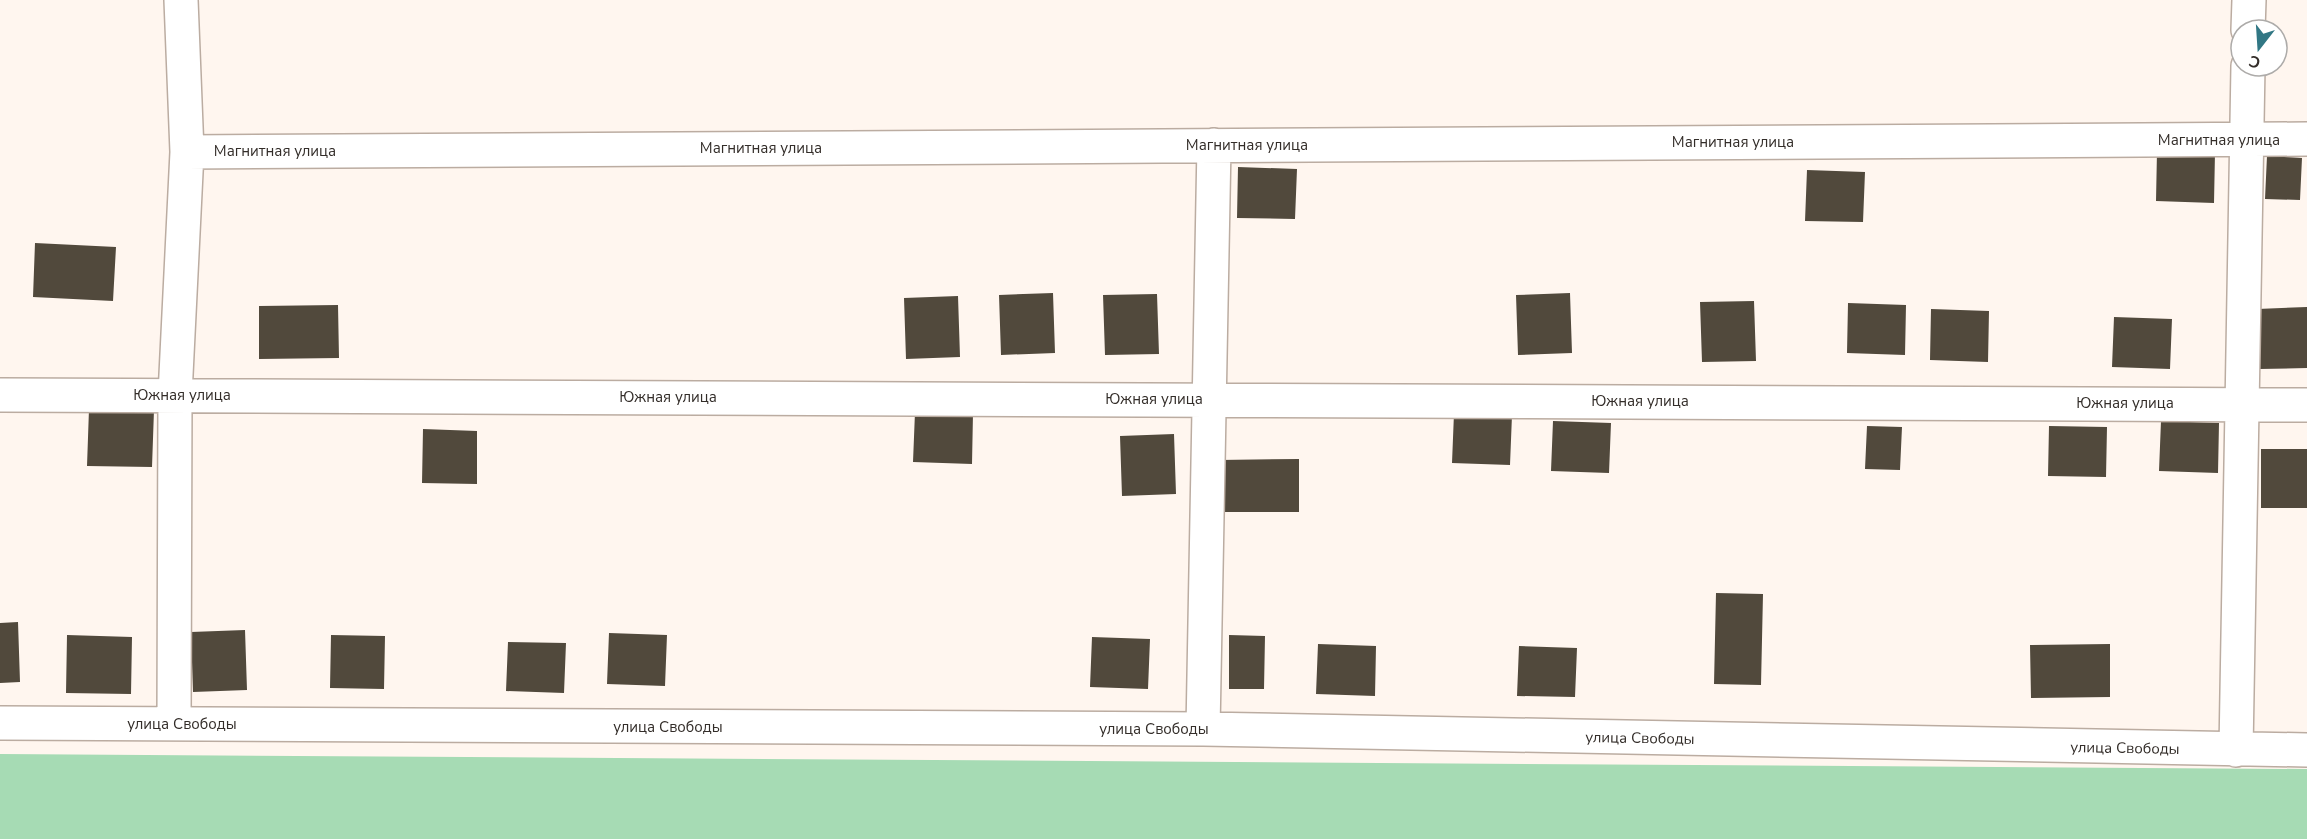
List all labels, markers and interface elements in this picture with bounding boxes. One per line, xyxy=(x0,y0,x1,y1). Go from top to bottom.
north arrow xyxy=(2229,18,2289,78)
text: С xyxy=(2246,49,2263,73)
street label: Магнитная улица xyxy=(2158,130,2280,150)
street label: Магнитная улица xyxy=(1672,132,1794,152)
street label: Магнитная улица xyxy=(1186,135,1308,155)
street label: Магнитная улица xyxy=(700,138,822,158)
street label: Магнитная улица xyxy=(214,141,336,161)
street label: Южная улица xyxy=(133,385,231,405)
street label: Южная улица xyxy=(619,387,717,407)
street label: Южная улица xyxy=(1105,389,1203,409)
street label: Южная улица xyxy=(1591,391,1689,411)
street label: Южная улица xyxy=(2076,393,2174,413)
street label: улица Свободы xyxy=(127,714,237,734)
street label: улица Свободы xyxy=(613,717,723,737)
street label: улица Свободы xyxy=(1099,719,1209,739)
street label: улица Свободы xyxy=(1585,727,1695,749)
street label: улица Свободы xyxy=(2070,737,2180,759)

